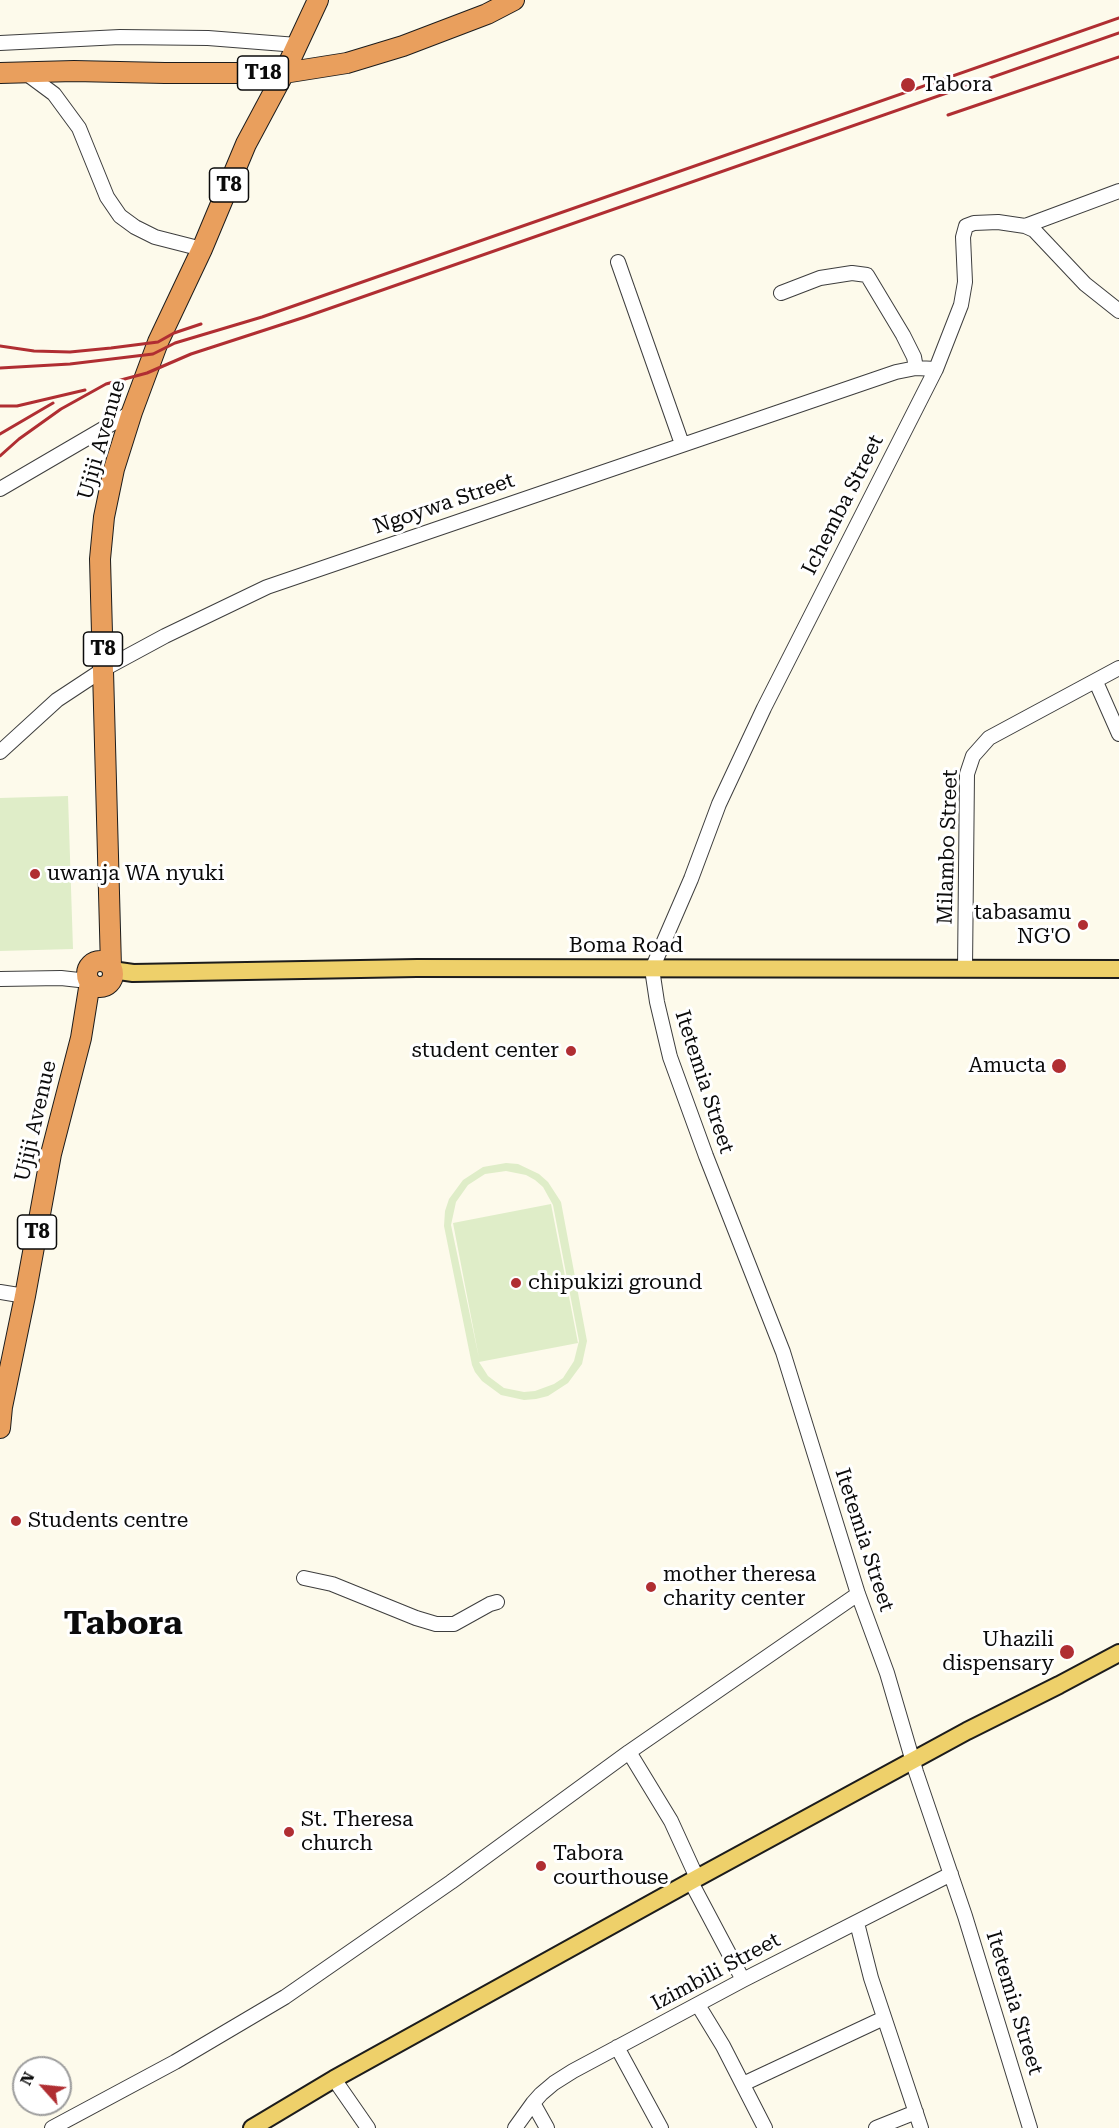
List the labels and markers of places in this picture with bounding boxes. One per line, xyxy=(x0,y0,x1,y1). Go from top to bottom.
place label: Tabora xyxy=(922,72,992,98)
marker: Tabora xyxy=(899,76,917,94)
place label: uwanja WA nyuki xyxy=(47,861,225,887)
marker: uwanja WA nyuki xyxy=(28,867,42,881)
place label: tabasamu NG'O xyxy=(974,900,1071,950)
marker: tabasamu NG'O xyxy=(1076,918,1090,932)
place label: student center xyxy=(412,1038,559,1064)
marker: student center xyxy=(564,1044,578,1058)
place label: Amucta xyxy=(968,1053,1046,1079)
marker: Amucta xyxy=(1050,1057,1068,1075)
place label: chipukizi ground xyxy=(528,1270,702,1296)
marker: chipukizi ground xyxy=(509,1276,523,1290)
place label: Students centre xyxy=(28,1508,188,1534)
marker: Students centre xyxy=(9,1514,23,1528)
place label: mother theresa charity center xyxy=(663,1562,816,1612)
marker: mother theresa charity center xyxy=(644,1580,658,1594)
place label: Uhazili dispensary xyxy=(942,1627,1054,1677)
marker: Uhazili dispensary xyxy=(1058,1643,1076,1661)
place label: St. Theresa church xyxy=(301,1807,413,1857)
marker: St. Theresa church xyxy=(282,1825,296,1839)
place label: Tabora courthouse xyxy=(553,1841,668,1891)
marker: Tabora courthouse xyxy=(534,1859,548,1873)

